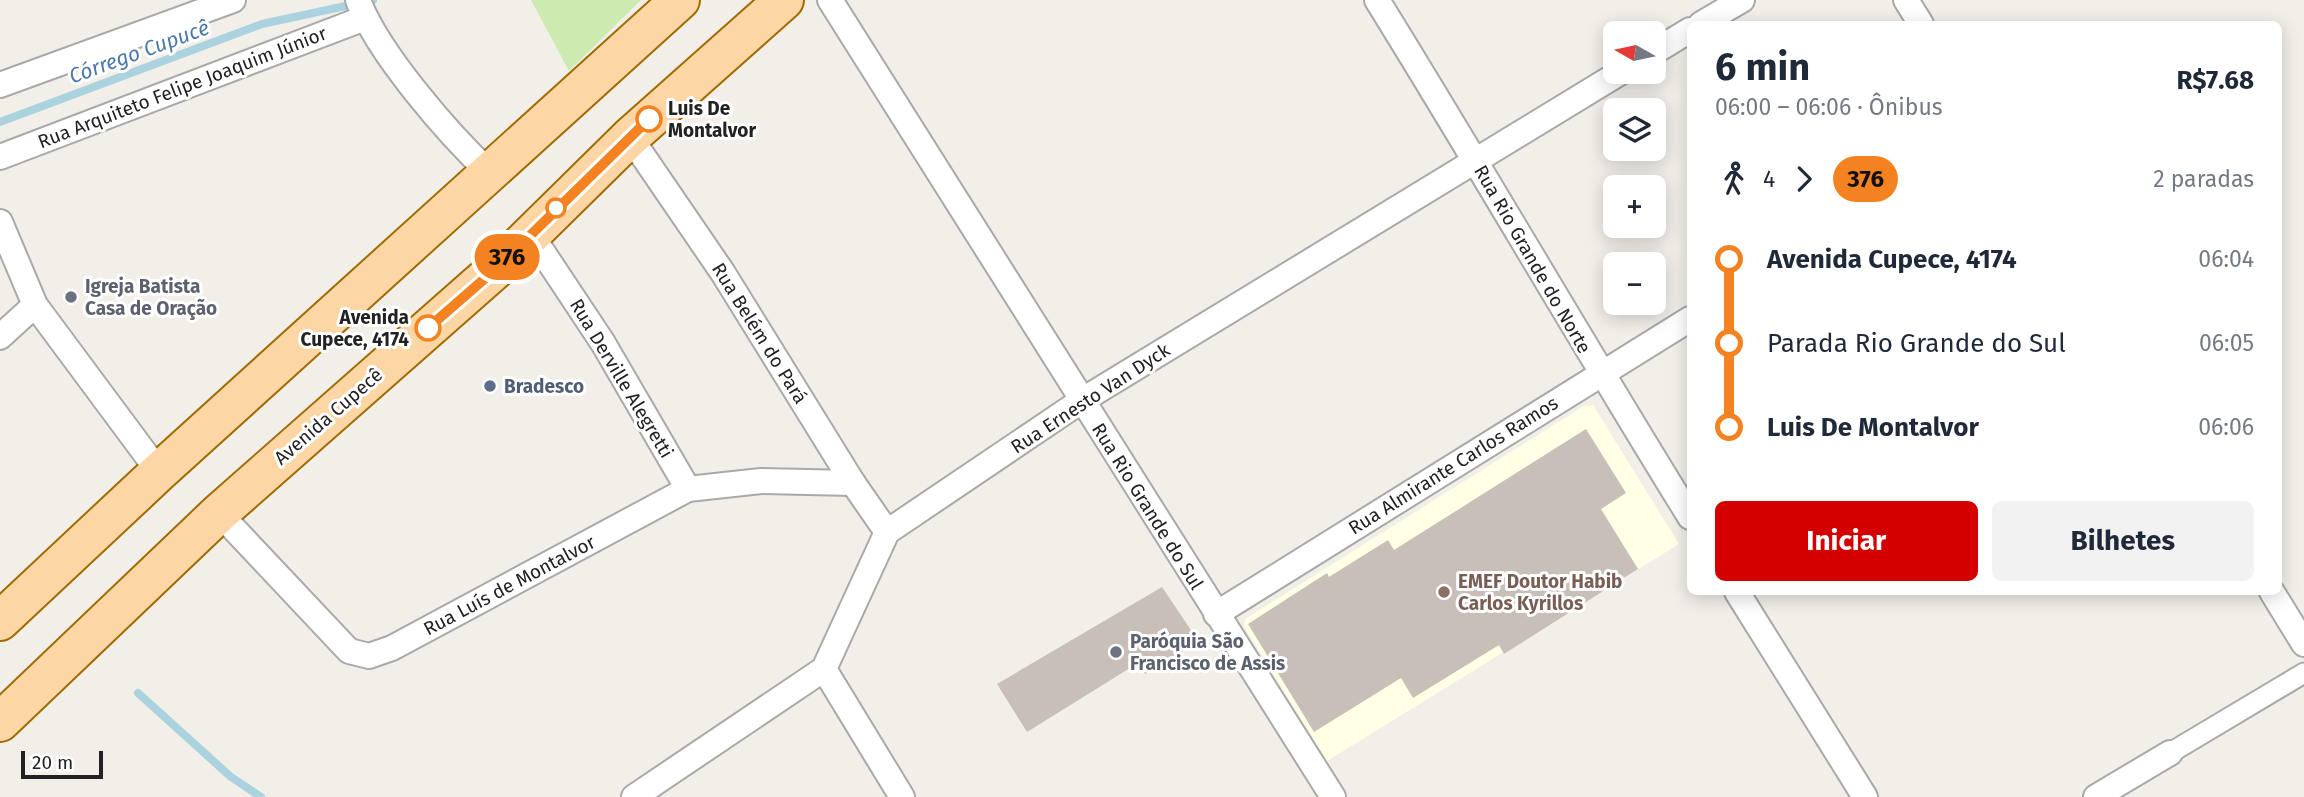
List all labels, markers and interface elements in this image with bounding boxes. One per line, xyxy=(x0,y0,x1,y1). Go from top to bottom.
water label: Córrego Cupucê xyxy=(65,15,213,89)
street label: Rua Arquiteto Felipe Joaquim Júnior xyxy=(35,21,330,153)
north arrow xyxy=(1603,21,1666,84)
map controls xyxy=(1603,21,1666,315)
text: 6 min xyxy=(1715,44,1810,90)
text: R$7.68 xyxy=(2177,65,2254,96)
text: 06:00 – 06:06 · Ônibus xyxy=(1715,93,1943,121)
place label: Luis De Montalvor xyxy=(668,97,756,142)
button: layers xyxy=(1603,98,1666,161)
marker: Luis De Montalvor xyxy=(636,106,662,132)
icon: walk xyxy=(1715,160,1753,198)
icon: forward xyxy=(1785,160,1823,198)
street label: Rua Rio Grande do Norte xyxy=(1469,161,1596,358)
text: 4 xyxy=(1763,165,1775,193)
text: 376 xyxy=(1847,165,1884,193)
text: 2 paradas xyxy=(2153,165,2254,193)
button: + xyxy=(1603,175,1666,238)
unlabelled marker xyxy=(546,198,566,218)
line badge: 376 xyxy=(467,234,547,280)
text: 376 xyxy=(489,243,525,271)
text: Avenida Cupece, 4174 xyxy=(1767,244,2017,275)
text: 06:04 xyxy=(2198,245,2254,273)
button: − xyxy=(1603,252,1666,315)
street label: Rua Belém do Pará xyxy=(707,259,812,408)
place label: Igreja Batista Casa de Oração xyxy=(85,275,217,320)
marker: Igreja Batista Casa de Oração xyxy=(63,289,79,305)
street label: Rua Derville Alegretti xyxy=(565,294,678,462)
place label: Avenida Cupece, 4174 xyxy=(301,306,409,351)
marker: Avenida Cupece, 4174 xyxy=(415,315,441,341)
text: Parada Rio Grande do Sul xyxy=(1767,328,2066,359)
text: 06:05 xyxy=(2199,329,2254,357)
street label: Rua Ernesto Van Dyck xyxy=(1006,338,1174,458)
street label: Avenida Cupecê xyxy=(270,363,387,470)
place label: Bradesco xyxy=(504,375,584,398)
marker: Bradesco xyxy=(482,378,498,394)
street label: Rua Almirante Carlos Ramos xyxy=(1344,391,1562,539)
text: Luis De Montalvor xyxy=(1767,412,1979,443)
text: 06:06 xyxy=(2198,413,2254,441)
street label: Rua Rio Grande do Sul xyxy=(1087,419,1208,594)
button: Iniciar xyxy=(1715,501,1978,581)
button: Bilhetes xyxy=(1992,501,2254,581)
street label: Rua Luís de Montalvor xyxy=(419,530,600,640)
place label: EMEF Doutor Habib Carlos Kyrillos xyxy=(1458,570,1622,615)
marker: EMEF Doutor Habib Carlos Kyrillos xyxy=(1436,584,1452,600)
place label: Paróquia São Francisco de Assis xyxy=(1130,630,1285,675)
marker: Paróquia São Francisco de Assis xyxy=(1108,644,1124,660)
scale bar xyxy=(21,748,103,780)
text: 20 m xyxy=(32,751,73,774)

